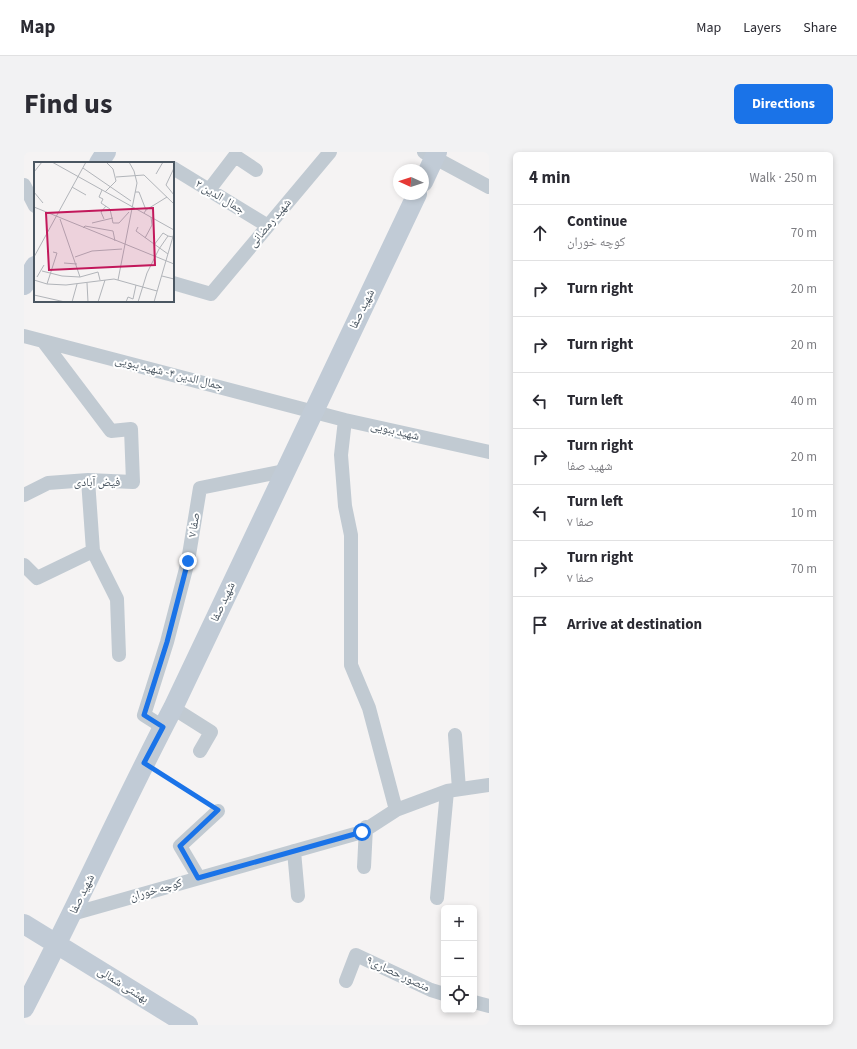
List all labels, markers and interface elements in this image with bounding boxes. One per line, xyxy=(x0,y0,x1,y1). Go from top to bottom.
text: Map xyxy=(20,14,55,41)
text: Map xyxy=(696,18,721,38)
text: Layers xyxy=(743,18,781,38)
text: Share xyxy=(803,18,837,38)
text: Find us xyxy=(24,84,112,124)
button: Directions xyxy=(734,84,833,124)
inset map xyxy=(34,162,174,302)
north arrow xyxy=(393,164,429,200)
text: 4 min xyxy=(529,166,570,190)
text: Walk · 250 m xyxy=(749,169,817,187)
street label: جمال الدین ۲ xyxy=(192,176,248,219)
street label: شهید رمضانی xyxy=(245,195,296,251)
text: Continue xyxy=(567,211,627,232)
icon: ahead xyxy=(529,222,551,244)
text: 70 m xyxy=(791,224,817,242)
text: کوچه خوران xyxy=(567,233,625,251)
icon: right xyxy=(529,278,551,300)
text: Turn right xyxy=(567,278,633,299)
text: 20 m xyxy=(791,280,817,298)
street label: شهید صفا xyxy=(345,286,379,332)
icon: right xyxy=(529,334,551,356)
text: Turn right xyxy=(567,334,633,355)
text: 20 m xyxy=(791,336,817,354)
street label: جمال الدین ۴- شهید ببویی xyxy=(113,351,225,395)
icon: left xyxy=(529,390,551,412)
text: Turn left xyxy=(567,390,623,411)
text: 40 m xyxy=(791,392,817,410)
street label: شهید ببویی xyxy=(369,417,421,445)
text: Turn right xyxy=(567,435,633,456)
icon: right xyxy=(529,446,551,468)
text: 20 m xyxy=(791,448,817,466)
text: شهید صفا xyxy=(567,457,613,475)
street label: فیض آبادی xyxy=(74,474,120,491)
text: Turn left xyxy=(567,491,623,512)
icon: left xyxy=(529,502,551,524)
text: 10 m xyxy=(791,504,817,522)
street label: صفا ۷ xyxy=(184,511,204,539)
text: صفا ۷ xyxy=(567,513,594,531)
text: Turn right xyxy=(567,547,633,568)
route end xyxy=(179,552,197,570)
icon: right xyxy=(529,558,551,580)
text: 70 m xyxy=(791,560,817,578)
text: صفا ۷ xyxy=(567,569,594,587)
street label: شهید صفا xyxy=(206,579,240,625)
icon: arrive xyxy=(529,614,551,636)
text: Arrive at destination xyxy=(567,614,702,635)
route start xyxy=(353,823,371,841)
street label: شهید صفا xyxy=(65,871,99,917)
street label: کوچه خوران xyxy=(128,874,184,906)
map controls xyxy=(441,905,477,1013)
button: + xyxy=(441,905,477,941)
button: − xyxy=(441,941,477,977)
street label: منصور حصاری۹ xyxy=(363,952,433,996)
street label: بهشتی شمالی xyxy=(94,963,152,1007)
button: locate xyxy=(441,977,477,1013)

